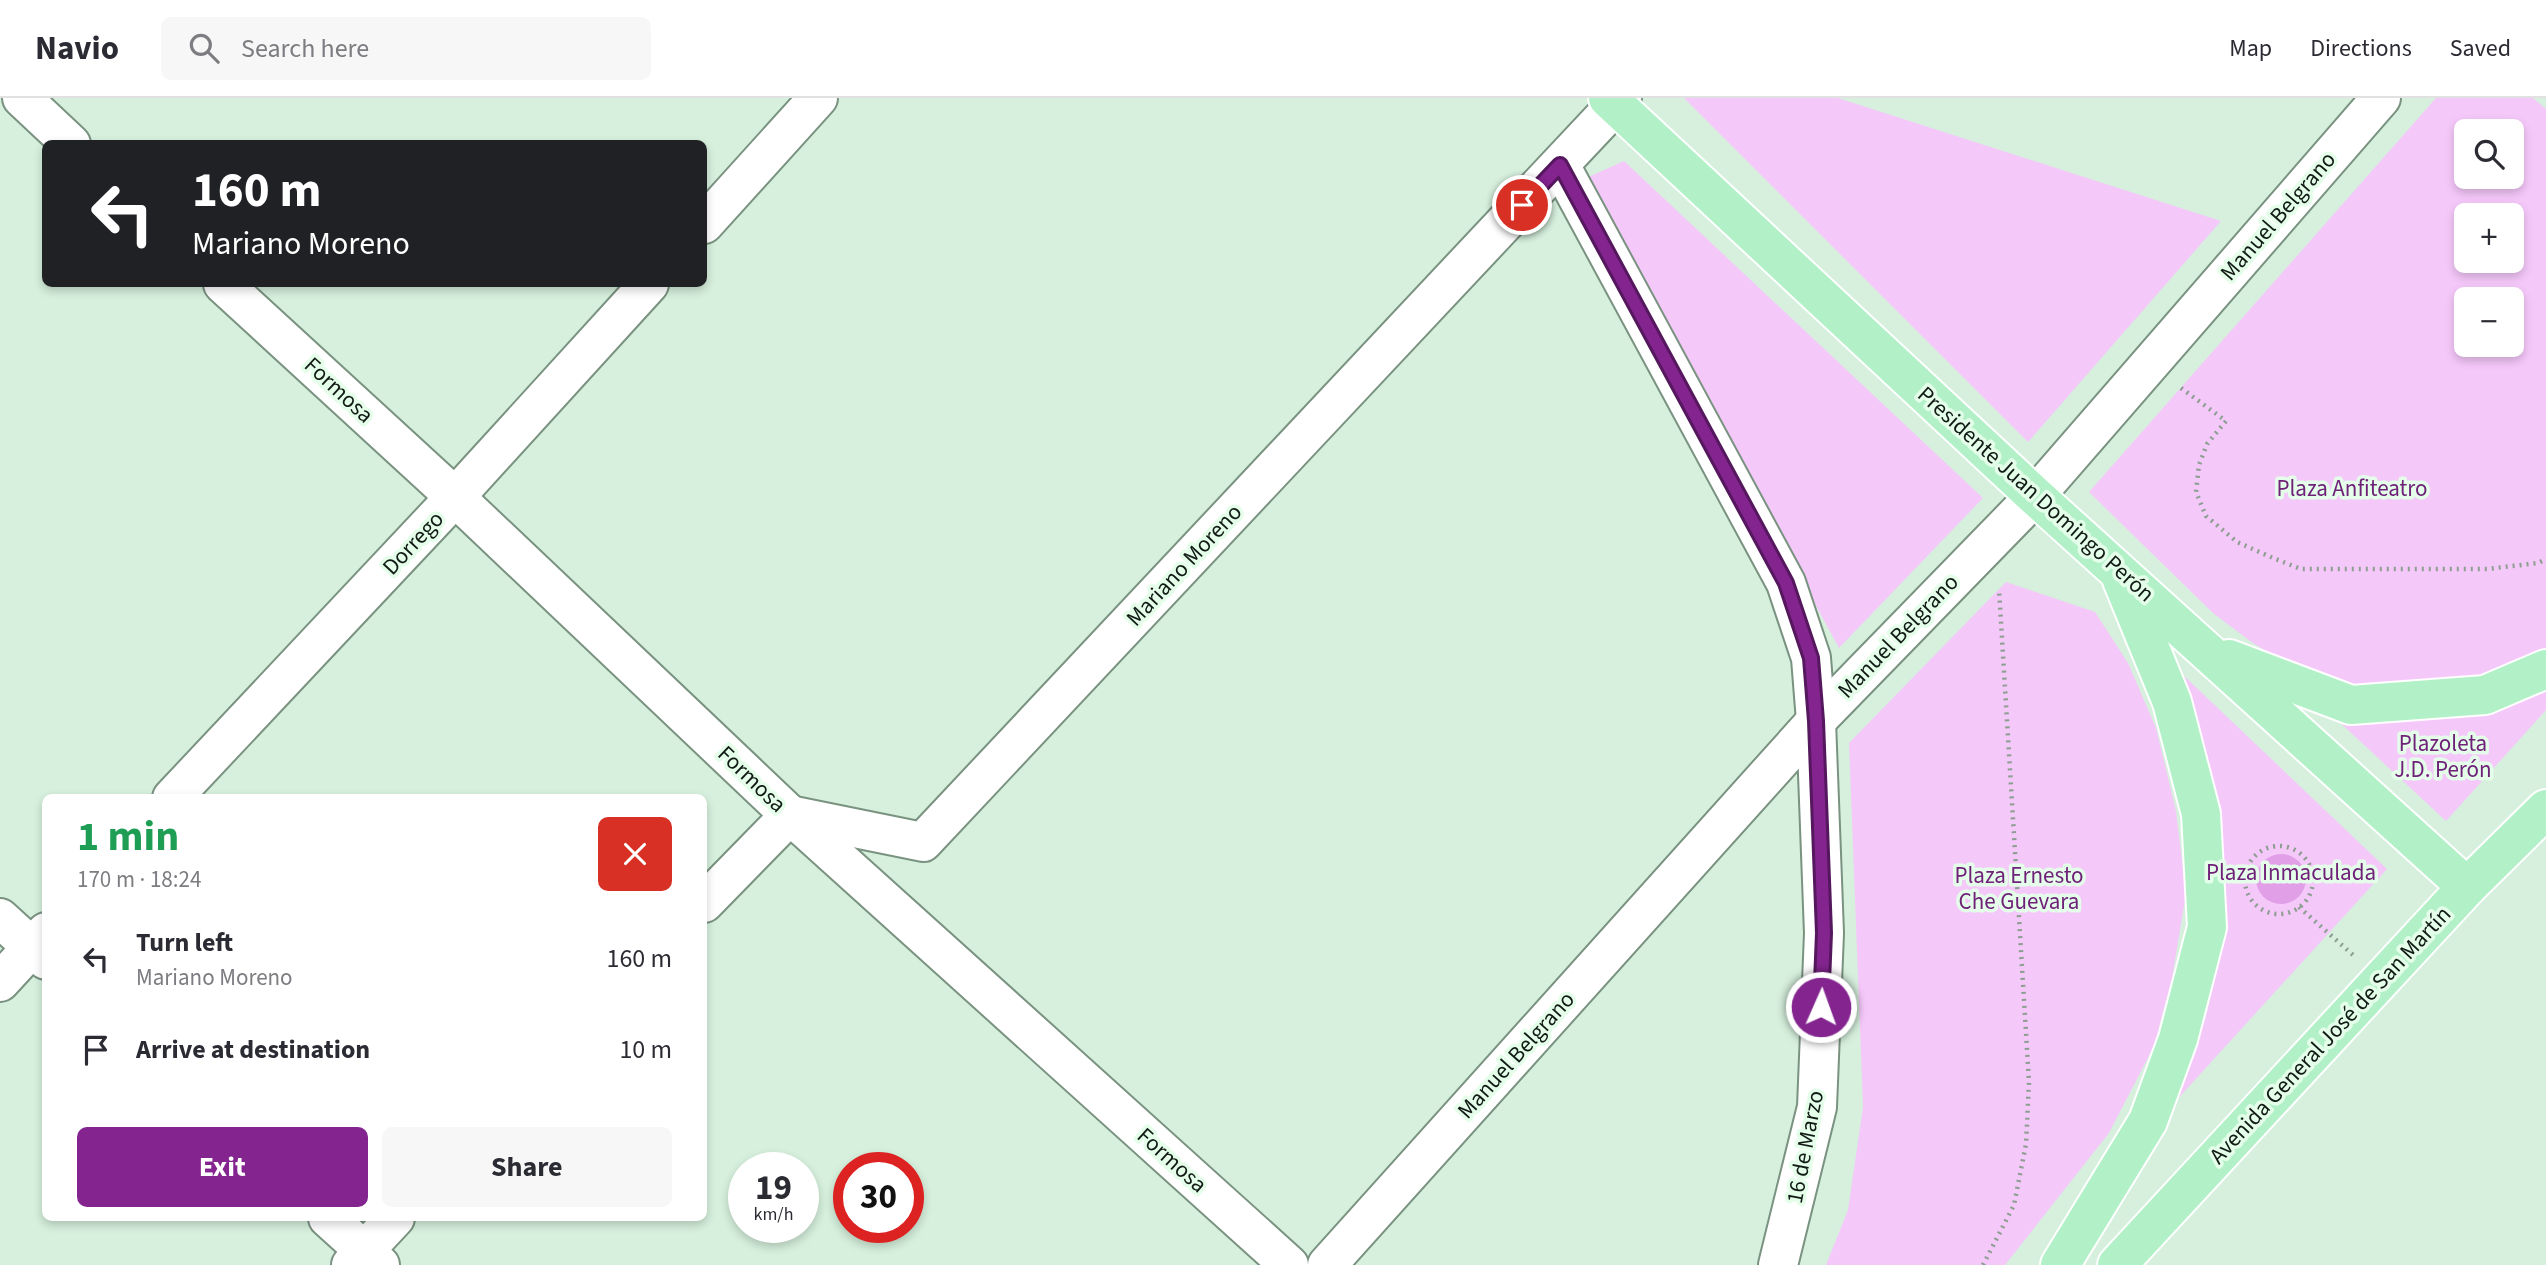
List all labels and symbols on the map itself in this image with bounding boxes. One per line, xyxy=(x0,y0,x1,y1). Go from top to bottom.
street label: Manuel Belgrano xyxy=(2212,144,2344,288)
pin xyxy=(1492,175,1552,235)
street label: Formosa xyxy=(297,349,381,431)
street label: Presidente Juan Domingo Perón xyxy=(1910,378,2162,610)
park label: Plaza Anfiteatro xyxy=(2276,472,2428,505)
street label: Mariano Moreno xyxy=(1119,496,1249,634)
street label: Dorrego xyxy=(375,503,451,583)
street label: Manuel Belgrano xyxy=(1830,566,1966,706)
park label: Plazoleta J.D. Perón xyxy=(2394,727,2492,786)
street label: Formosa xyxy=(710,738,794,820)
park label: Plaza Inmaculada xyxy=(2206,856,2376,889)
park label: Plaza Ernesto Che Guevara xyxy=(1954,859,2084,918)
street label: Avenida General José de San Martín xyxy=(2201,899,2459,1171)
position arrow xyxy=(1784,970,1858,1044)
street label: Manuel Belgrano xyxy=(1450,984,1582,1126)
street label: 16 de Marzo xyxy=(1778,1088,1832,1206)
street label: Formosa xyxy=(1130,1120,1214,1200)
speed limit sign: 30 xyxy=(833,1152,924,1243)

